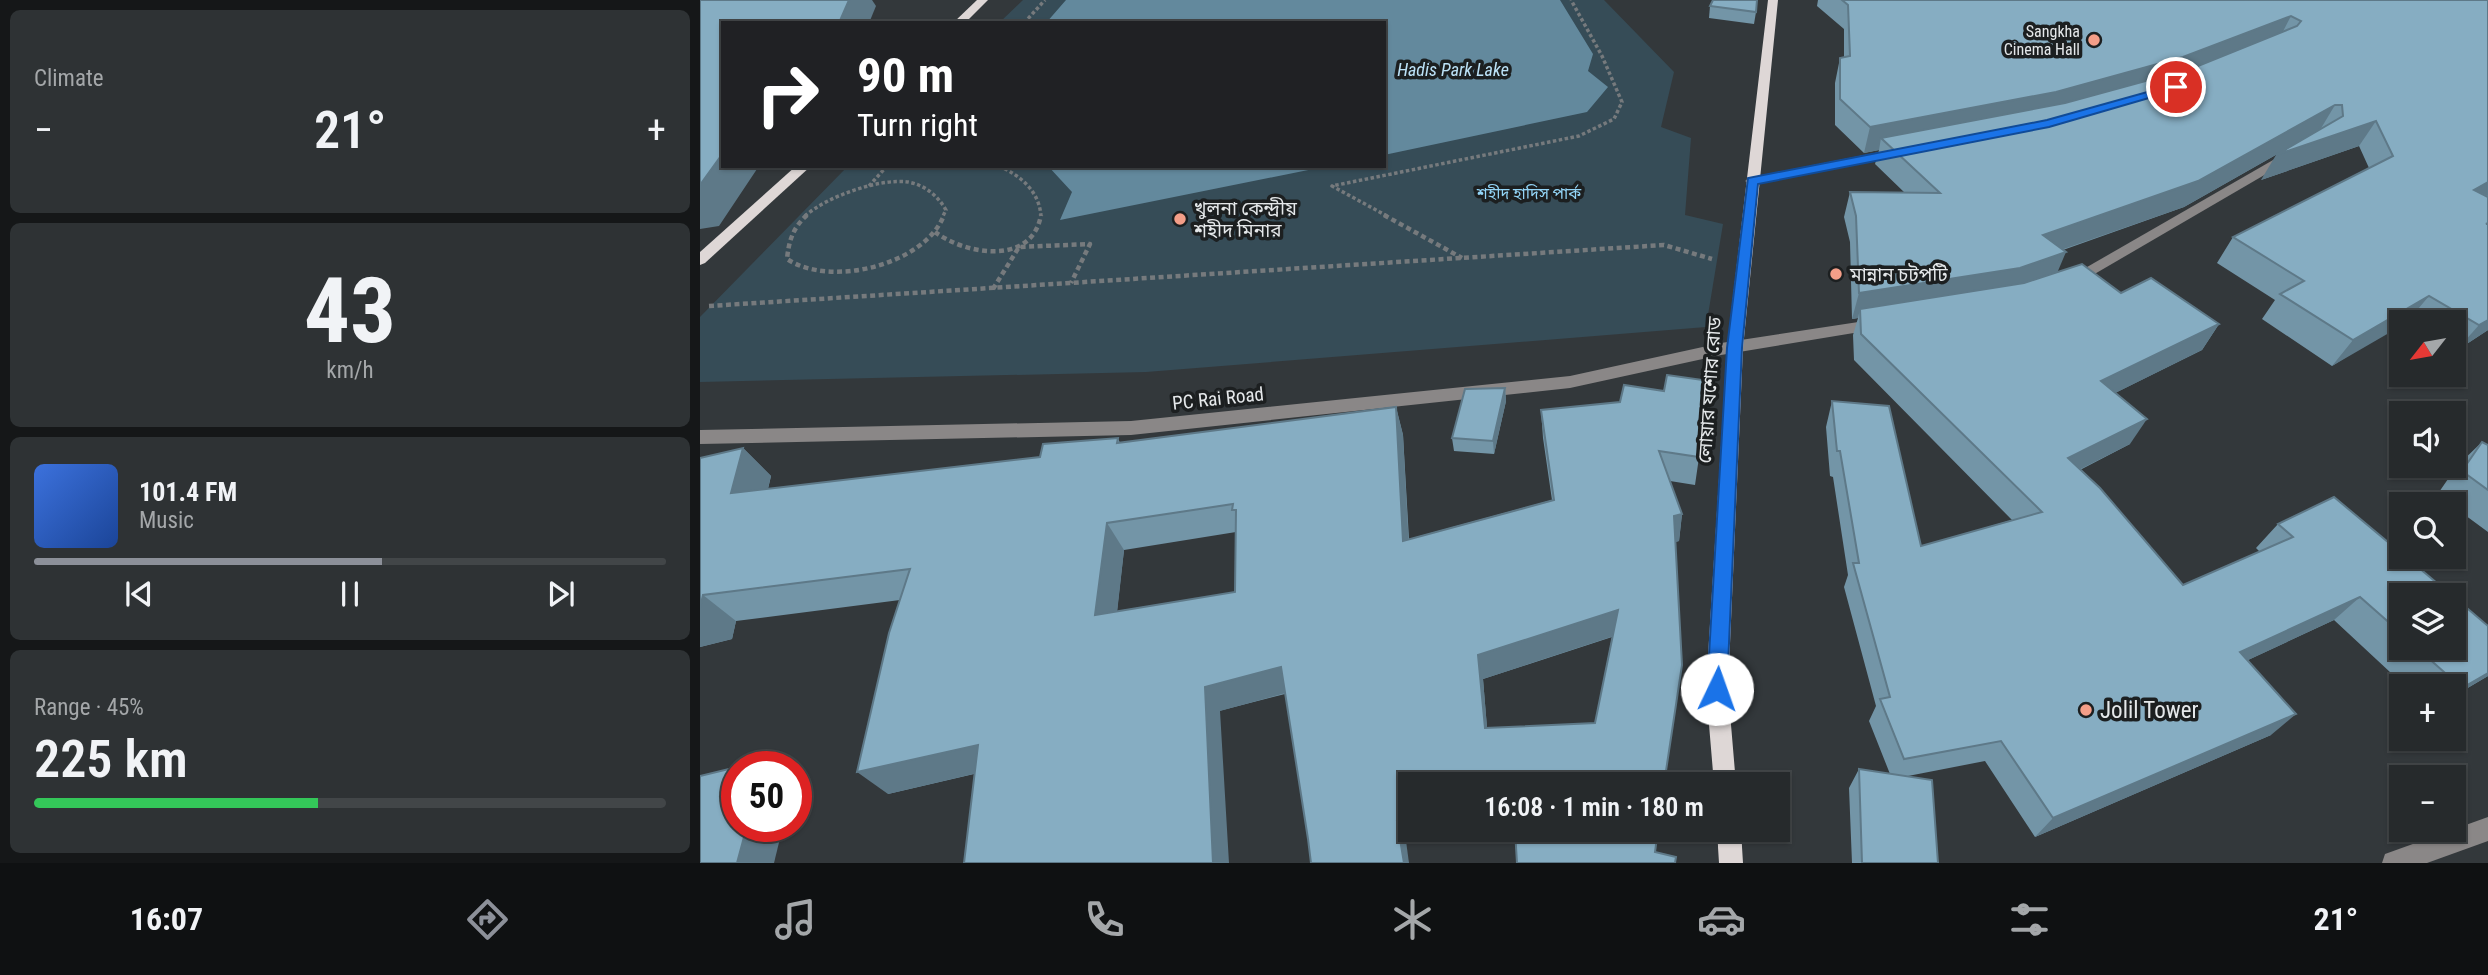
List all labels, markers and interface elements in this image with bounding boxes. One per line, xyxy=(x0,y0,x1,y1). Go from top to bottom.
place label: Sangkha Cinema Hall xyxy=(2004,22,2080,59)
marker: Sangkha Cinema Hall xyxy=(2086,32,2102,48)
text: 90 m xyxy=(857,47,954,104)
icon: right xyxy=(742,49,833,140)
pin xyxy=(2146,57,2206,117)
water label: Hadis Park Lake xyxy=(1397,59,1509,80)
text: Climate xyxy=(34,65,104,92)
icon: arrive xyxy=(2157,68,2195,106)
text: 21° xyxy=(314,100,386,161)
text: Turn right xyxy=(857,106,978,144)
text: − xyxy=(34,108,53,152)
text: + xyxy=(647,108,666,152)
park label: শহীদ হাদিস পার্ক xyxy=(1476,184,1582,203)
place label: খুলনা কেন্দ্রীয় শহীদ মিনার xyxy=(1193,197,1298,242)
marker: খুলনা কেন্দ্রীয় শহীদ মিনার xyxy=(1172,211,1188,227)
text: 43 xyxy=(304,258,396,364)
place label: মান্নান চটপটি xyxy=(1849,263,1948,286)
marker: মান্নান চটপটি xyxy=(1828,266,1844,282)
north arrow xyxy=(2389,310,2466,387)
map controls xyxy=(2389,310,2466,842)
street label: লোয়ার যশোর রোড xyxy=(1693,316,1726,464)
text: km/h xyxy=(326,357,374,384)
street label: PC Rai Road xyxy=(1171,382,1265,415)
button: sound xyxy=(2389,401,2466,478)
text: 101.4 FM xyxy=(139,477,237,507)
button: search xyxy=(2389,492,2466,569)
text: Music xyxy=(139,507,194,534)
icon: previous xyxy=(120,575,158,613)
icon: pause xyxy=(331,575,369,613)
icon: next xyxy=(542,575,580,613)
button: layers xyxy=(2389,583,2466,660)
position arrow xyxy=(1680,652,1754,726)
button: + xyxy=(2389,674,2466,751)
text: Range · 45% xyxy=(34,694,144,721)
place label: Jolil Tower xyxy=(2100,697,2198,724)
marker: Jolil Tower xyxy=(2078,702,2094,718)
text: 225 km xyxy=(34,729,188,790)
speed limit sign: 50 xyxy=(721,751,812,842)
button: − xyxy=(2389,765,2466,842)
text: 16:08 · 1 min · 180 m xyxy=(1484,792,1704,822)
icon: directions xyxy=(463,895,512,944)
icon: music xyxy=(771,895,820,944)
icon: phone xyxy=(1080,895,1129,944)
icon: climate xyxy=(1388,895,1437,944)
icon: car xyxy=(1697,895,1746,944)
icon: filters xyxy=(2005,895,2054,944)
text: 16:07 xyxy=(130,900,203,938)
text: 21° xyxy=(2313,900,2358,938)

